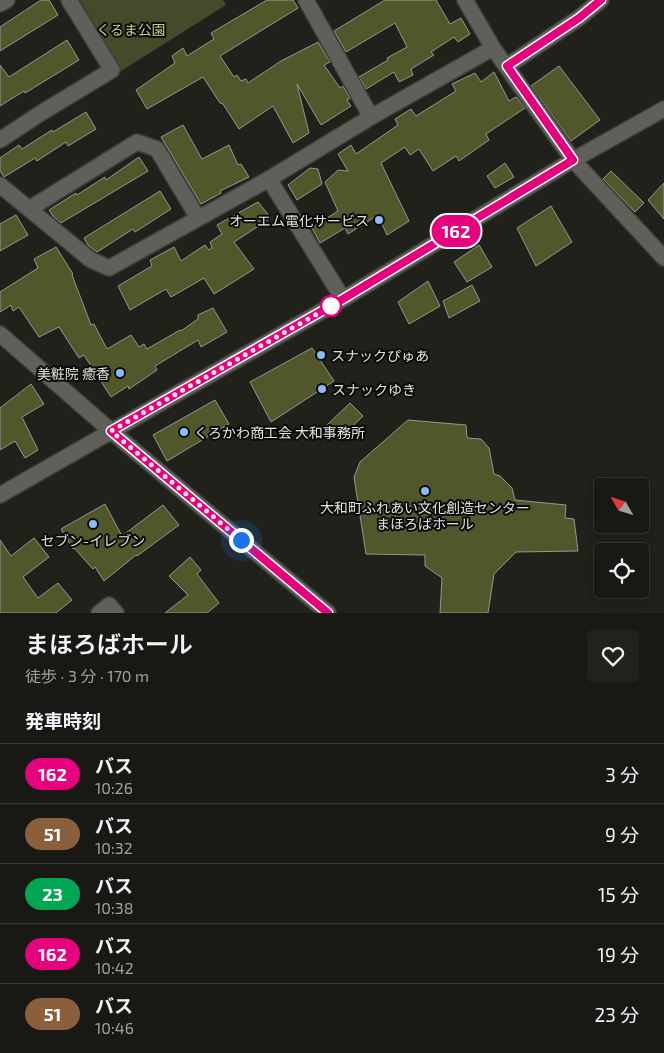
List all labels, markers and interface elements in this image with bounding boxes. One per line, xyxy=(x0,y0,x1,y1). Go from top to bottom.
park label: くるま公園 xyxy=(96,21,166,38)
place label: オーエム電化サービス xyxy=(229,212,369,229)
marker: オーエム電化サービス xyxy=(373,214,385,226)
line badge: 162 xyxy=(427,215,485,247)
text: 162 xyxy=(442,220,470,242)
unlabelled marker xyxy=(320,295,342,317)
place label: スナックぴゅあ xyxy=(331,347,429,364)
marker: スナックぴゅあ xyxy=(315,349,327,361)
place label: 美粧院 癒香 xyxy=(37,365,110,382)
marker: 美粧院 癒香 xyxy=(114,367,126,379)
place label: スナックゆき xyxy=(332,381,416,398)
marker: スナックゆき xyxy=(316,383,328,395)
place label: くろかわ商工会 大和事務所 xyxy=(194,424,365,441)
marker: くろかわ商工会 大和事務所 xyxy=(178,426,190,438)
north arrow xyxy=(594,478,649,532)
map controls xyxy=(594,478,649,598)
marker: 大和町ふれあい文化創造センター まほろばホール xyxy=(419,485,431,497)
place label: 大和町ふれあい文化創造センター まほろばホール xyxy=(320,499,530,532)
marker: セブン-イレブン xyxy=(87,518,99,530)
your location xyxy=(229,528,254,553)
place label: セブン-イレブン xyxy=(41,532,145,549)
button: locate xyxy=(594,543,649,598)
text: まほろばホール xyxy=(25,629,193,658)
button: heart xyxy=(587,630,639,682)
text: 徒歩 · 3 分 · 170 m xyxy=(25,666,149,685)
text: 発車時刻 xyxy=(25,709,101,732)
text: バス xyxy=(95,754,133,777)
text: 162 xyxy=(38,763,67,785)
text: 3 分 xyxy=(605,763,639,786)
text: 10:26 xyxy=(95,778,133,797)
text: バス xyxy=(95,814,133,837)
text: 51 xyxy=(44,823,61,845)
text: 9 分 xyxy=(605,823,639,846)
text: 10:32 xyxy=(95,838,133,857)
text: バス xyxy=(95,874,133,897)
text: 23 xyxy=(42,883,63,905)
text: 15 分 xyxy=(598,883,639,906)
text: 10:38 xyxy=(95,898,133,917)
text: バス xyxy=(95,934,133,957)
text: 162 xyxy=(38,943,67,965)
text: 19 分 xyxy=(597,943,639,966)
text: 10:42 xyxy=(95,958,134,977)
text: バス xyxy=(95,994,133,1017)
text: 51 xyxy=(44,1003,61,1025)
text: 23 分 xyxy=(595,1003,639,1026)
text: 10:46 xyxy=(95,1018,134,1037)

